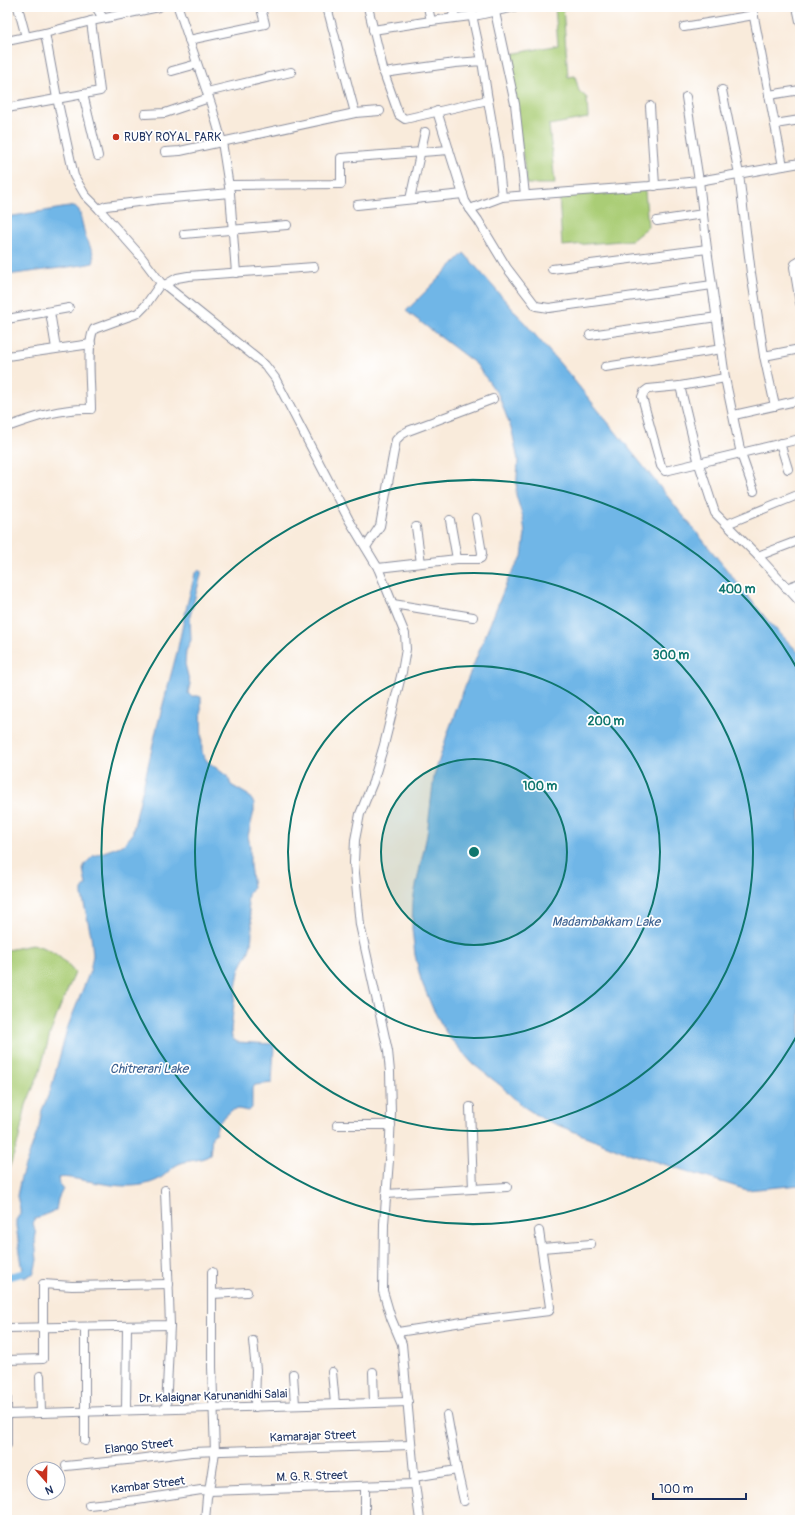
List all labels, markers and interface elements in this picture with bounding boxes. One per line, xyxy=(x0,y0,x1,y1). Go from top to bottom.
place label: RUBY ROYAL PARK xyxy=(124,130,221,145)
marker: RUBY ROYAL PARK xyxy=(111,132,121,142)
text: 400 m xyxy=(718,582,756,597)
text: 300 m xyxy=(653,648,690,663)
text: 200 m xyxy=(588,714,625,729)
text: 100 m xyxy=(523,779,558,794)
centre of rings xyxy=(467,845,481,859)
water label: Madambakkam Lake xyxy=(552,914,662,930)
water label: Chitrerari Lake xyxy=(110,1061,190,1077)
street label: Dr. Kalaignar Karunanidhi Salai xyxy=(138,1386,288,1407)
street label: Kamarajar Street xyxy=(269,1427,357,1446)
street label: Elango Street xyxy=(104,1435,174,1458)
north arrow xyxy=(26,1461,66,1501)
street label: M. G. R. Street xyxy=(276,1468,348,1485)
street label: Kambar Street xyxy=(110,1474,186,1497)
scale bar xyxy=(653,1475,746,1501)
text: 100 m xyxy=(659,1482,694,1497)
text: N xyxy=(43,1483,55,1497)

